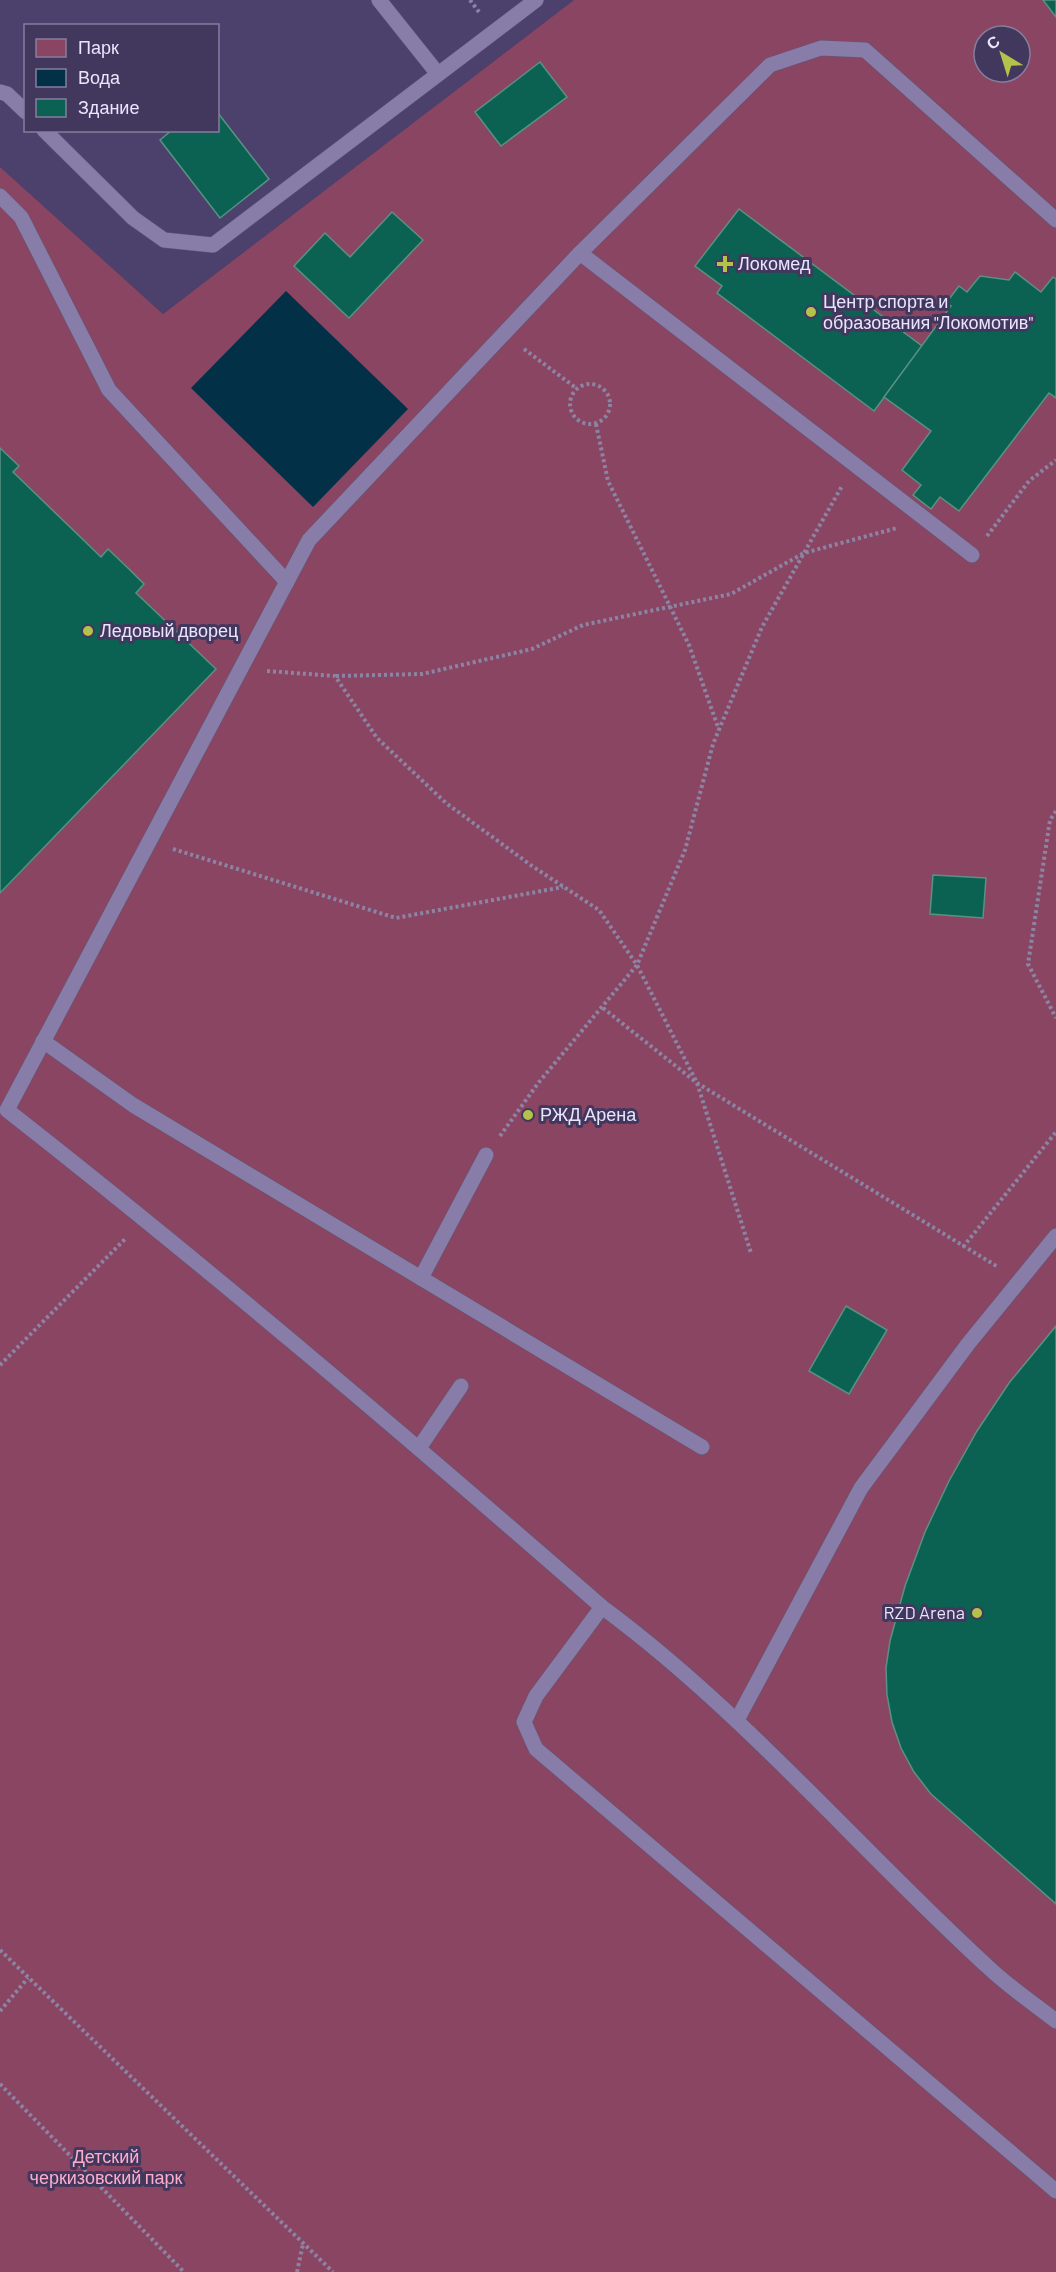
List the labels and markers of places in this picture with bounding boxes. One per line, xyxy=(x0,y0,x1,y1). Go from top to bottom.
place label: Локомед xyxy=(738,252,811,274)
marker: Локомед xyxy=(716,255,734,273)
place label: Центр спорта и образования "Локомотив" xyxy=(823,290,1033,333)
marker: Центр спорта и образования "Локомотив" xyxy=(804,305,818,319)
place label: Ледовый дворец xyxy=(100,619,238,641)
marker: Ледовый дворец xyxy=(81,624,95,638)
place label: РЖД Арена xyxy=(540,1103,637,1125)
marker: РЖД Арена xyxy=(521,1108,535,1122)
place label: RZD Arena xyxy=(883,1601,965,1623)
marker: RZD Arena xyxy=(970,1606,984,1620)

